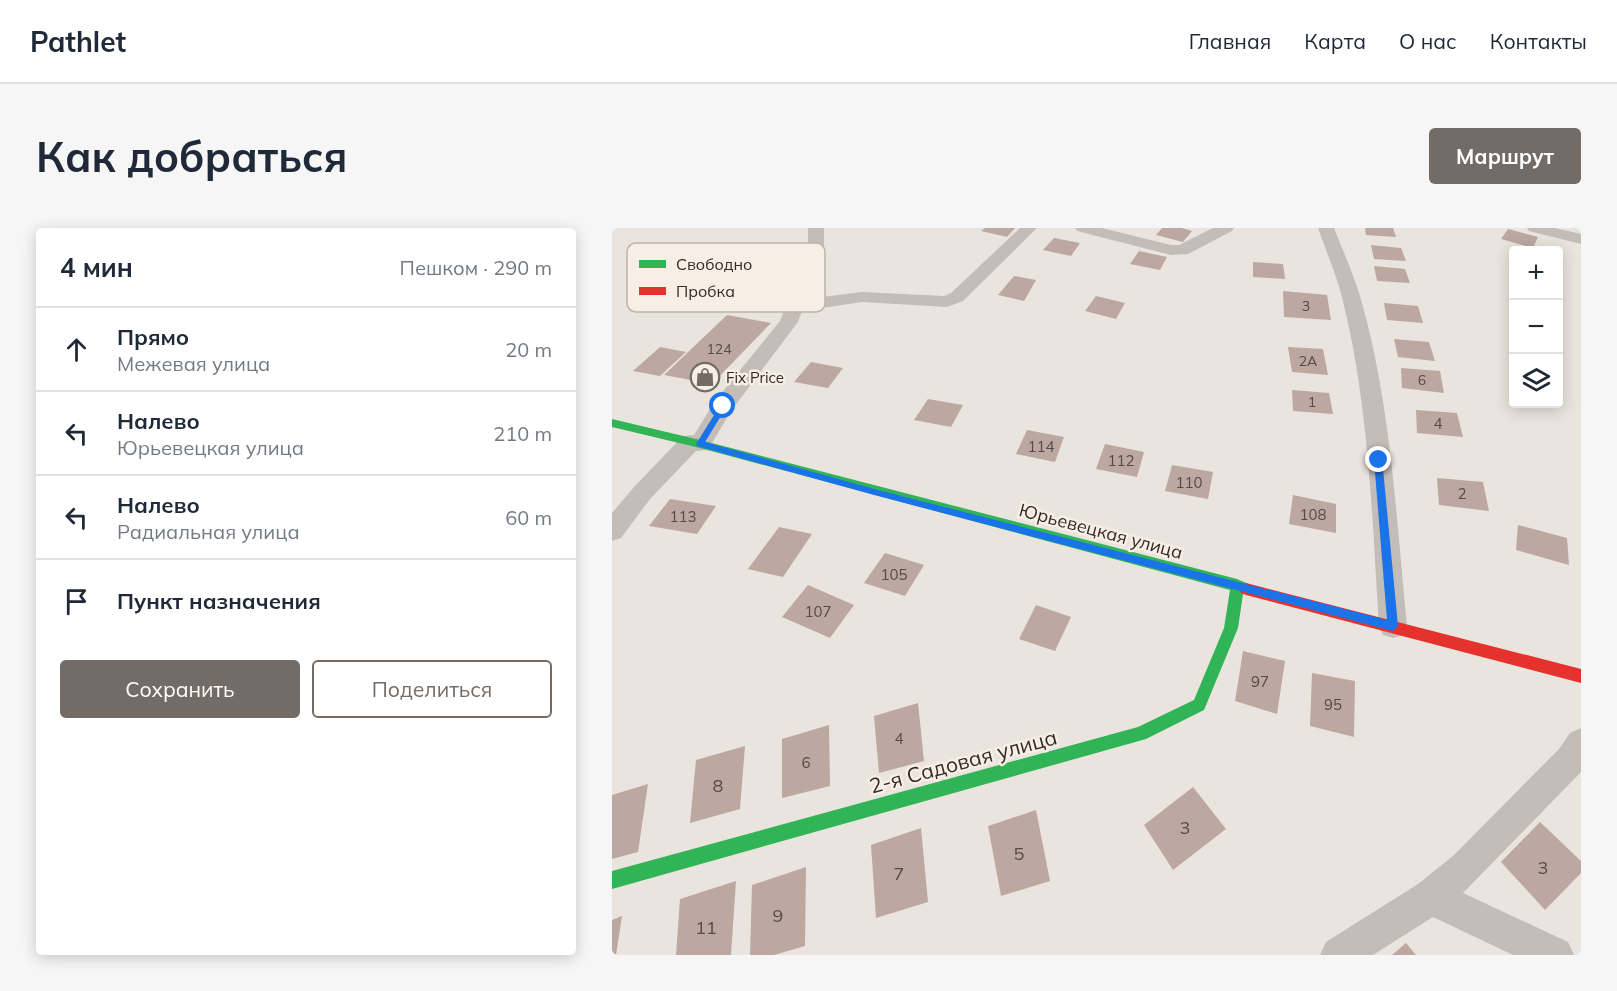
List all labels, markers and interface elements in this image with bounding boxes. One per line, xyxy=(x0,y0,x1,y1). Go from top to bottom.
text: Pathlet xyxy=(30,24,126,59)
text: Главная xyxy=(1189,28,1271,54)
text: Карта xyxy=(1304,28,1366,54)
text: О нас xyxy=(1399,28,1457,54)
text: Контакты xyxy=(1490,28,1587,54)
button: Маршрут xyxy=(1429,128,1581,184)
text: Как добраться xyxy=(36,130,348,183)
legend xyxy=(627,243,825,312)
map controls xyxy=(1509,246,1563,408)
button: + xyxy=(1509,246,1563,300)
text: 4 мин xyxy=(60,251,133,284)
text: Свободно xyxy=(676,254,752,274)
text: Пешком · 290 m xyxy=(400,255,552,280)
text: Пробка xyxy=(676,281,735,301)
house number: 3 xyxy=(1302,297,1310,315)
button: − xyxy=(1509,300,1563,354)
text: Прямо xyxy=(117,323,189,351)
icon: ahead xyxy=(60,333,93,366)
text: 20 m xyxy=(505,337,552,362)
house number: 124 xyxy=(706,340,732,358)
text: Межевая улица xyxy=(117,351,270,376)
house number: 2А xyxy=(1299,352,1318,370)
button: layers xyxy=(1509,354,1563,408)
shop icon: Fix Price xyxy=(689,361,721,393)
place label: Fix Price xyxy=(726,368,784,387)
house number: 6 xyxy=(1418,371,1426,389)
route start xyxy=(709,392,735,418)
house number: 1 xyxy=(1308,393,1316,411)
text: Налево xyxy=(117,407,200,435)
house number: 4 xyxy=(1433,414,1443,433)
icon: left xyxy=(60,417,93,450)
text: 210 m xyxy=(493,421,552,446)
text: Юрьевецкая улица xyxy=(117,435,304,460)
house number: 114 xyxy=(1027,437,1055,456)
route end xyxy=(1365,446,1391,472)
house number: 112 xyxy=(1107,451,1135,470)
house number: 110 xyxy=(1175,473,1203,492)
house number: 2 xyxy=(1457,484,1467,503)
text: Налево xyxy=(117,491,200,519)
street label: Юрьевецкая улица xyxy=(1017,498,1185,564)
icon: left xyxy=(60,501,93,534)
text: 60 m xyxy=(505,505,552,530)
house number: 108 xyxy=(1299,505,1327,524)
house number: 113 xyxy=(669,507,697,526)
text: Радиальная улица xyxy=(117,519,300,544)
house number: 105 xyxy=(880,565,908,584)
icon: arrive xyxy=(60,585,93,618)
text: Пункт назначения xyxy=(117,587,321,615)
house number: 107 xyxy=(804,602,832,621)
button: Сохранить xyxy=(60,660,300,718)
button: Поделиться xyxy=(312,660,552,718)
house number: 97 xyxy=(1251,672,1269,691)
house number: 95 xyxy=(1324,695,1342,714)
street label: 2-я Садовая улица xyxy=(866,723,1060,799)
house number: 4 xyxy=(894,729,904,748)
house number: 6 xyxy=(801,753,811,772)
house number: 8 xyxy=(713,774,723,797)
house number: 3 xyxy=(1180,816,1190,839)
house number: 5 xyxy=(1014,842,1025,865)
house number: 3 xyxy=(1538,856,1548,879)
house number: 7 xyxy=(894,862,904,885)
house number: 9 xyxy=(773,904,783,927)
house number: 11 xyxy=(695,916,717,939)

